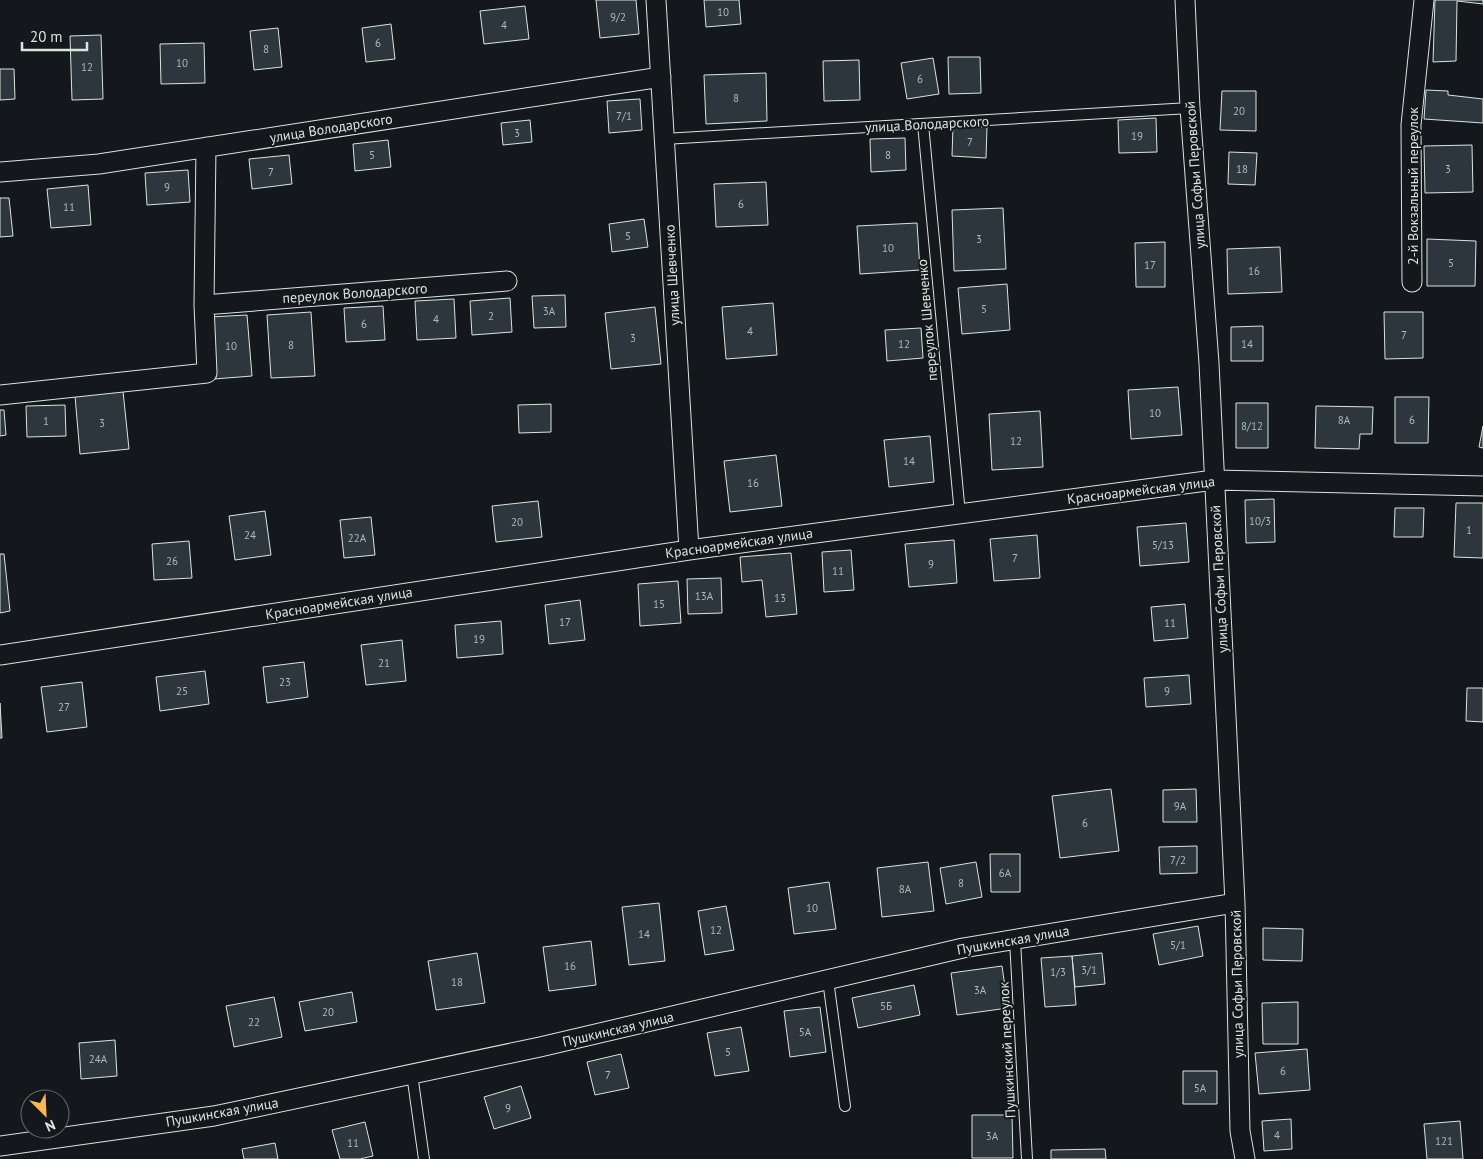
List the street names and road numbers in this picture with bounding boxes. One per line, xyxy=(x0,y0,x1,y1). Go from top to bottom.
street label: улица Софьи Перовской xyxy=(1181,100,1209,250)
street label: 2-й Вокзальный переулок xyxy=(1404,107,1422,265)
street label: улица Володарского xyxy=(268,109,394,147)
street label: улица Володарского xyxy=(864,112,990,136)
street label: улица Шевченко xyxy=(660,224,684,326)
street label: переулок Шевченко xyxy=(913,258,941,382)
street label: переулок Володарского xyxy=(282,279,428,307)
street label: Красноармейская улица xyxy=(1066,472,1216,508)
street label: улица Софьи Перовской xyxy=(1206,505,1232,653)
street label: Красноармейская улица xyxy=(664,524,814,562)
street label: Красноармейская улица xyxy=(264,582,414,624)
street label: улица Софьи Перовской xyxy=(1227,910,1247,1058)
street label: Пушкинская улица xyxy=(955,921,1071,959)
street label: Пушкинский переулок xyxy=(994,981,1020,1119)
street label: Пушкинская улица xyxy=(560,1007,676,1051)
street label: Пушкинская улица xyxy=(164,1093,280,1131)

